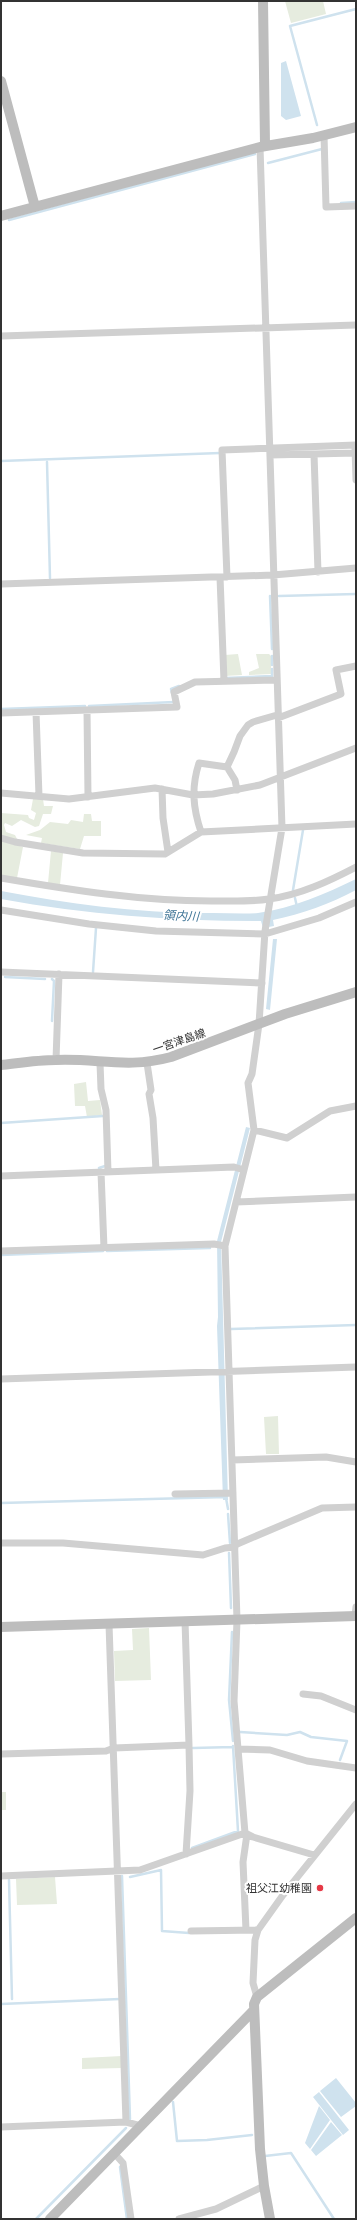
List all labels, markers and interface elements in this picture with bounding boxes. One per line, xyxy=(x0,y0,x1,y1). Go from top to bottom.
water label: 領内川 xyxy=(163,907,201,924)
street label: 一宮津島線 xyxy=(151,1025,207,1057)
place label: 祖父江幼稚園 xyxy=(246,1881,312,1895)
marker: 祖父江幼稚園 xyxy=(315,1883,325,1893)

